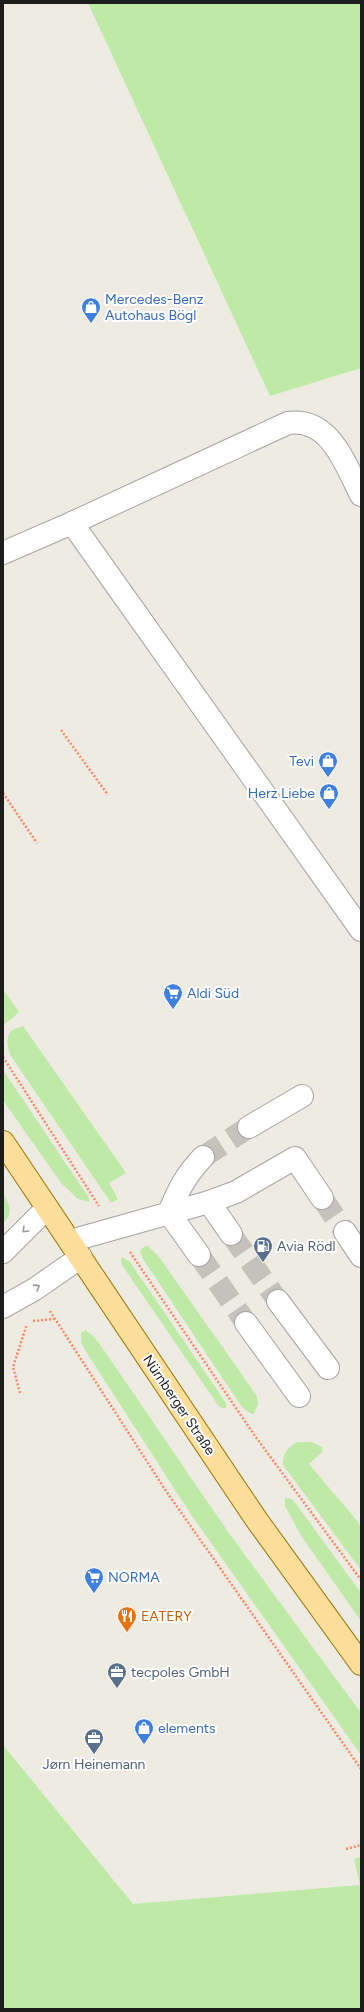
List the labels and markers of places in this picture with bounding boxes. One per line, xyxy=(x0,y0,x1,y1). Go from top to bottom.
place label: Mercedes-Benz Autohaus Bögl xyxy=(105,291,204,324)
shop icon: Mercedes-Benz Autohaus Bögl xyxy=(80,296,102,324)
shop icon: Tevi xyxy=(317,750,339,778)
place label: Tevi xyxy=(289,753,314,770)
shop icon: Herz Liebe xyxy=(318,782,340,810)
place label: Herz Liebe xyxy=(248,785,315,802)
supermarket icon: Aldi Süd xyxy=(162,982,184,1010)
place label: Aldi Süd xyxy=(187,985,239,1002)
fuel station icon: Avia Rödl xyxy=(252,1235,274,1263)
place label: Avia Rödl xyxy=(277,1238,336,1255)
supermarket icon: NORMA xyxy=(83,1566,105,1594)
place label: NORMA xyxy=(108,1569,160,1586)
restaurant icon: EATERY xyxy=(116,1605,138,1633)
place label: EATERY xyxy=(141,1608,192,1625)
office icon: tecpoles GmbH xyxy=(106,1661,128,1689)
place label: tecpoles GmbH xyxy=(131,1664,230,1681)
shop icon: elements xyxy=(133,1717,155,1745)
place label: elements xyxy=(158,1720,216,1737)
office icon: Jørn Heinemann xyxy=(83,1727,105,1755)
place label: Jørn Heinemann xyxy=(43,1756,146,1773)

